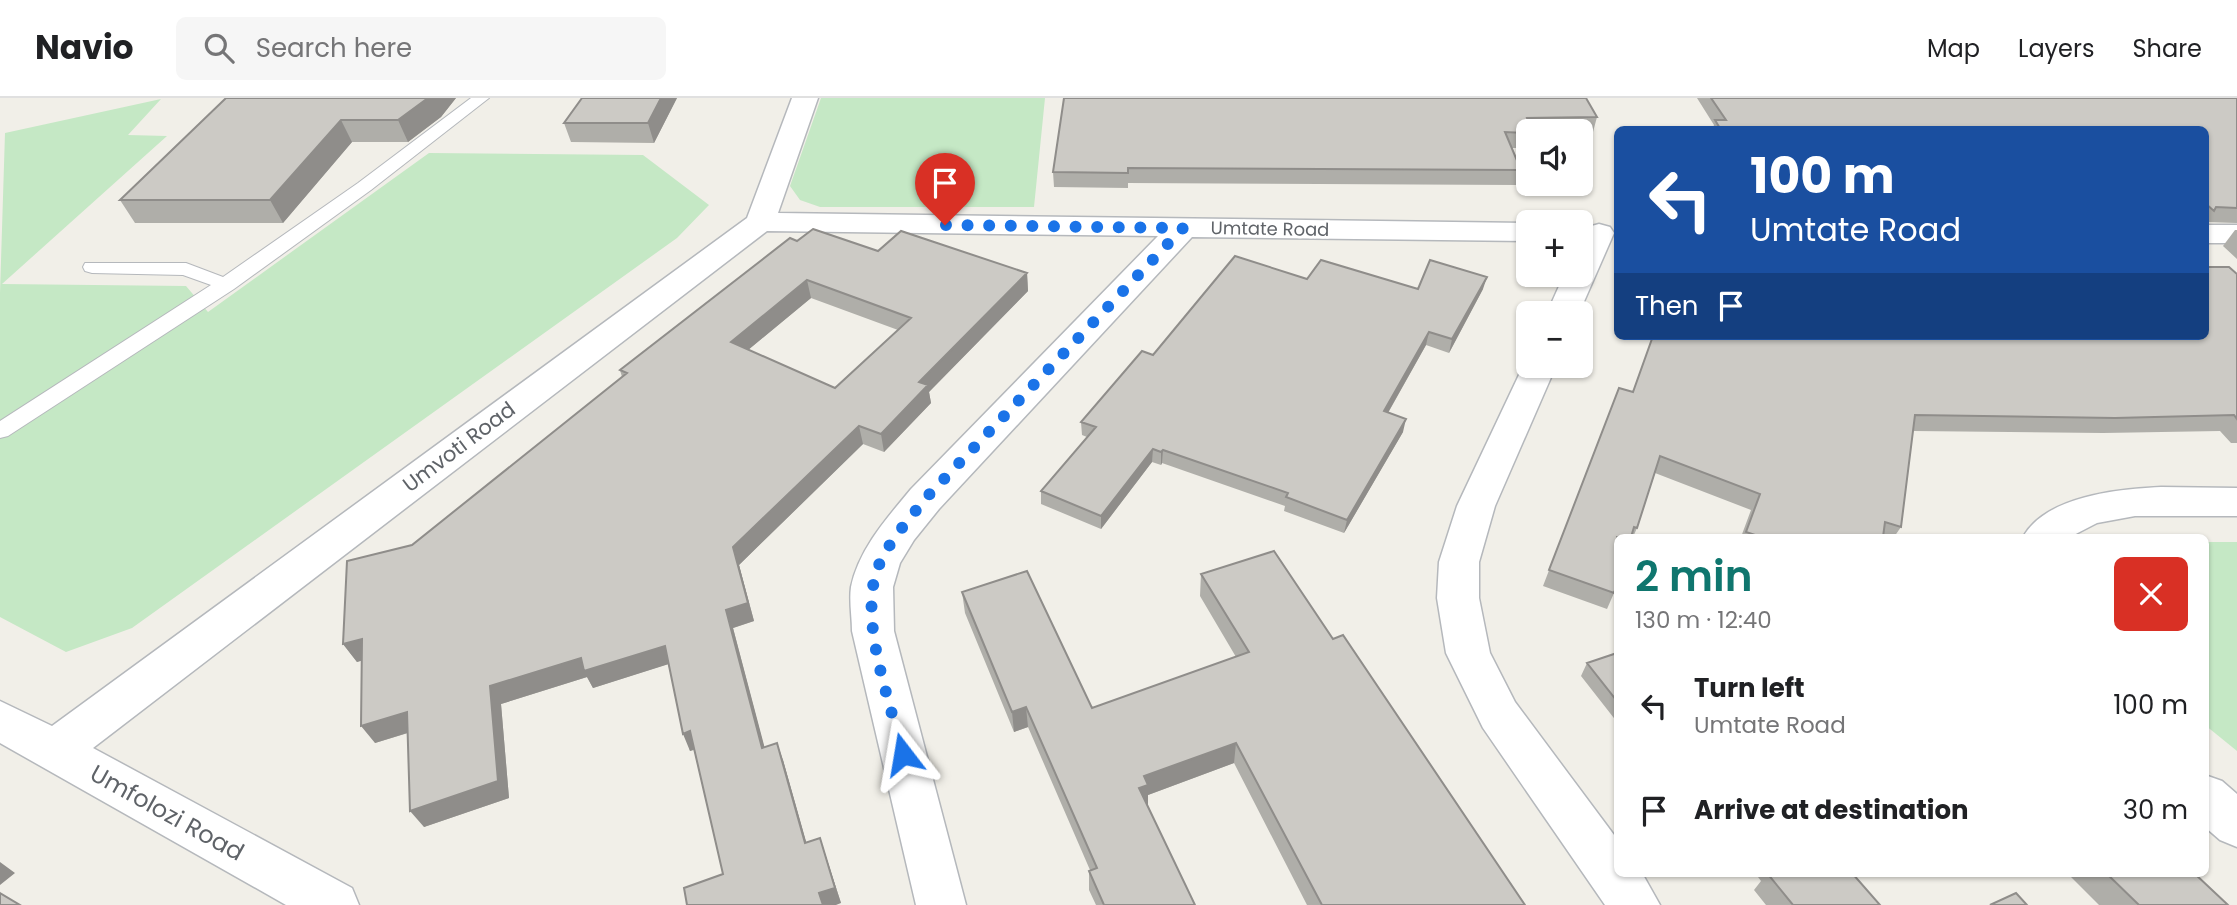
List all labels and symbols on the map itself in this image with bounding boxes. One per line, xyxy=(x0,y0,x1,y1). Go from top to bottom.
pin xyxy=(915,153,975,225)
street label: Umtate Road xyxy=(1210,215,1330,242)
street label: Umvoti Road xyxy=(396,395,521,499)
position arrow xyxy=(866,717,940,791)
street label: Umfolozi Road xyxy=(84,757,250,868)

